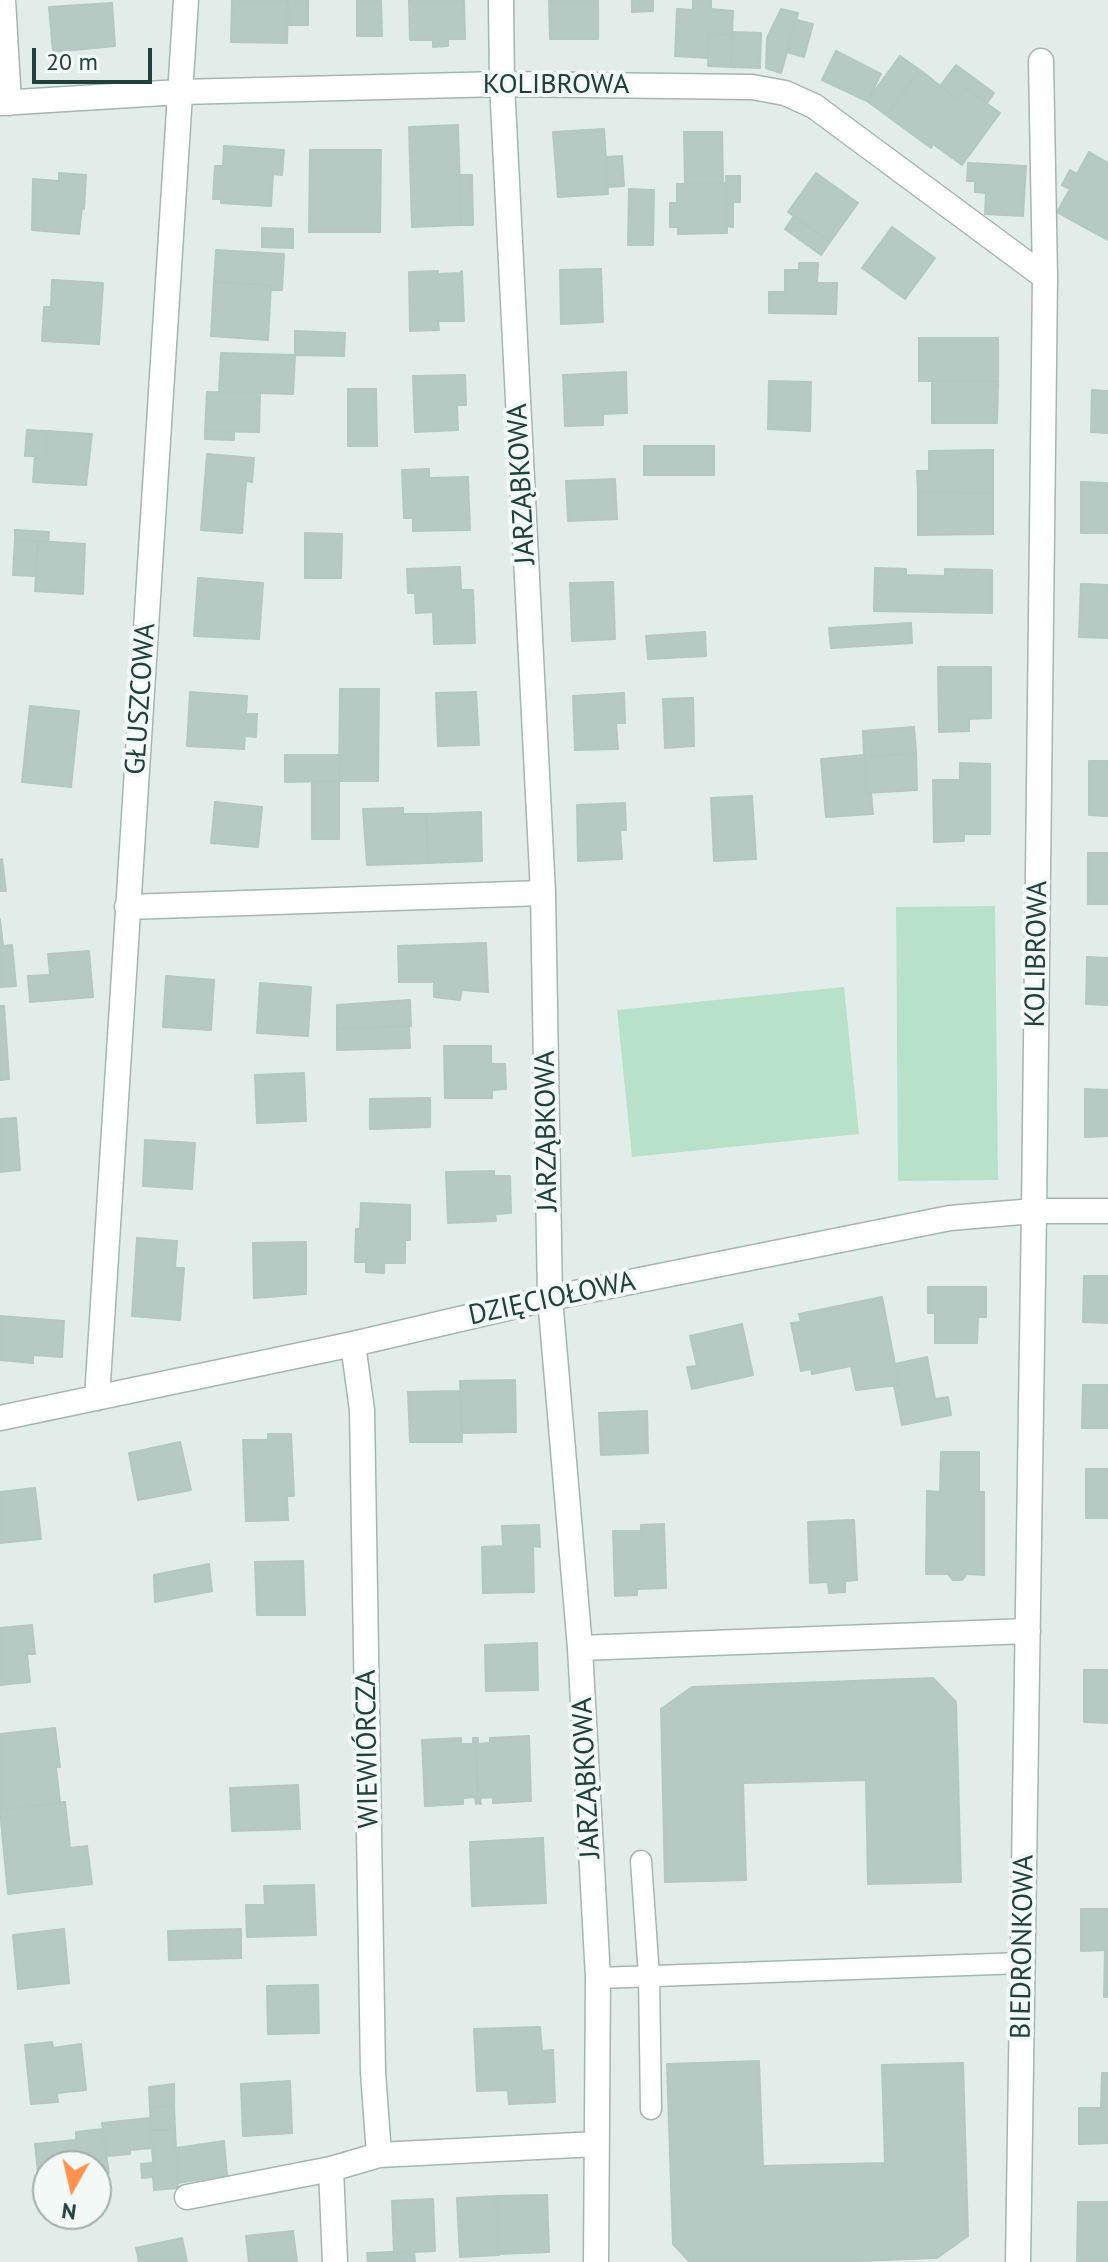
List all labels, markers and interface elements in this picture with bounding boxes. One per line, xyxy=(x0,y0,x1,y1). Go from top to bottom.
scale bar xyxy=(36,32,156,82)
text: 20 m xyxy=(46,46,98,77)
street label: KOLIBROWA xyxy=(483,68,629,102)
street label: JARZĄBKOWA xyxy=(501,403,543,565)
street label: GŁUSZCOWA xyxy=(119,622,163,776)
street label: KOLIBROWA xyxy=(1019,880,1055,1028)
street label: JARZĄBKOWA xyxy=(529,1050,565,1212)
street label: DZIĘCIOŁOWA xyxy=(466,1265,638,1333)
street label: WIEWIÓRCZA xyxy=(350,1669,386,1829)
street label: JARZĄBKOWA xyxy=(566,1697,608,1859)
street label: BIEDRONKOWA xyxy=(1005,1855,1041,2039)
north arrow xyxy=(32,2150,112,2230)
text: N xyxy=(60,2197,78,2227)

